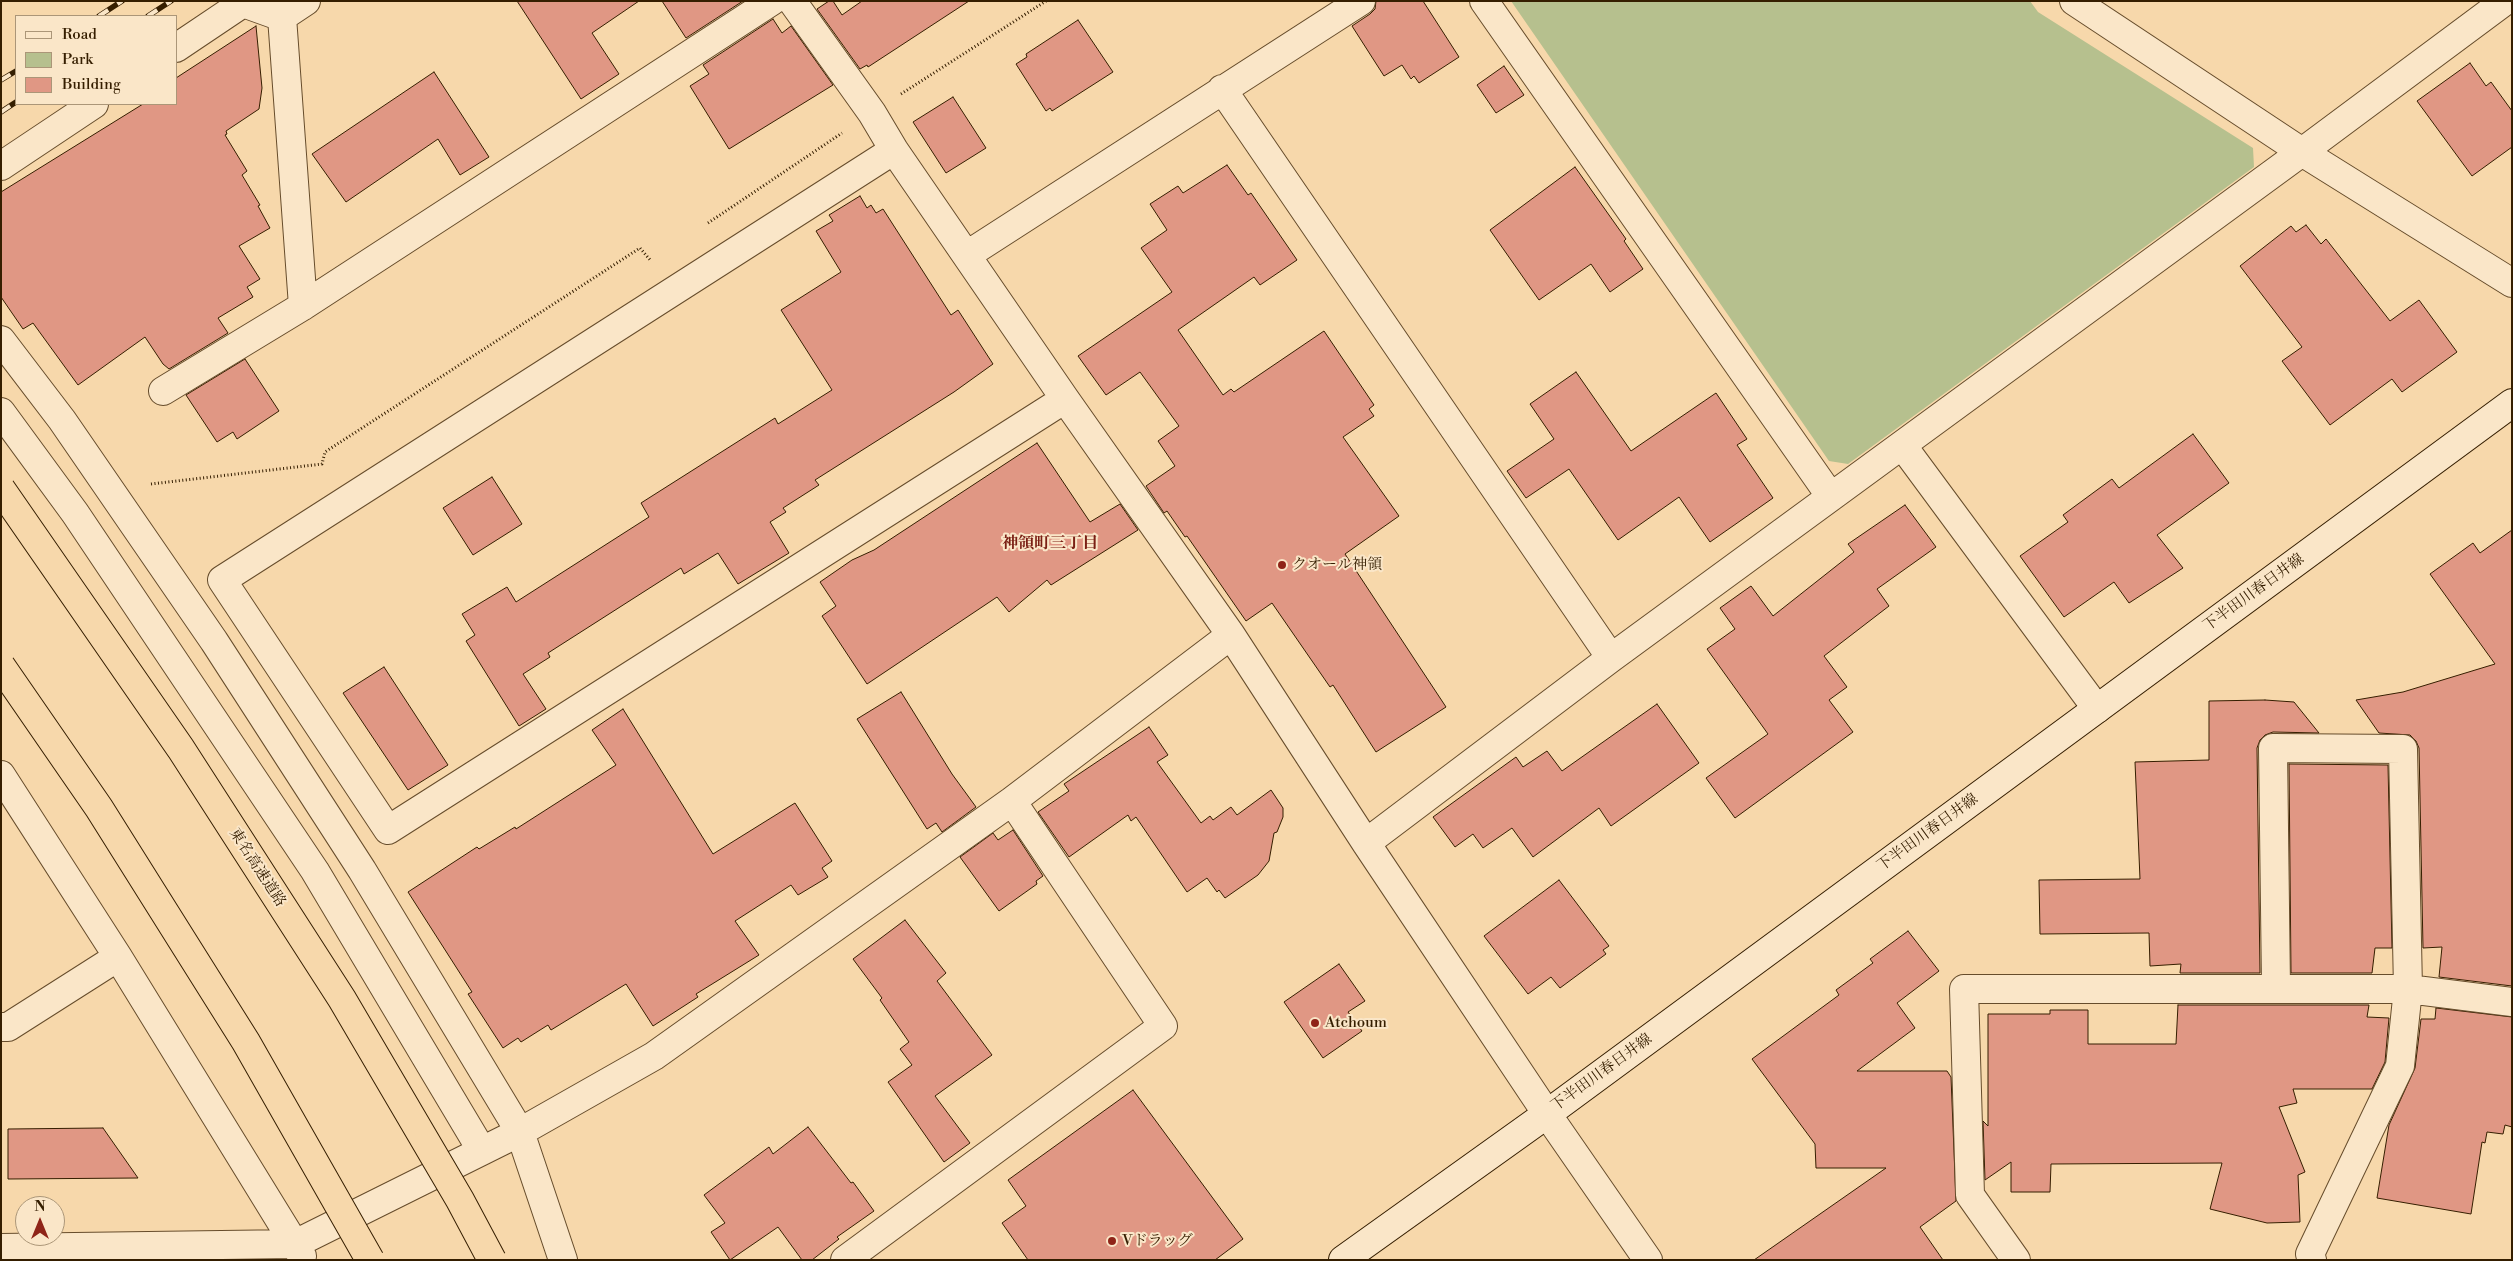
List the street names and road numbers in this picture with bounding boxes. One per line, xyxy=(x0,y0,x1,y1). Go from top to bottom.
street label: 下半田川春日井線 xyxy=(2200,550,2308,636)
street label: 下半田川春日井線 xyxy=(1874,790,1982,876)
street label: 東名高速道路 xyxy=(225,825,289,911)
street label: 下半田川春日井線 xyxy=(1548,1030,1656,1116)

